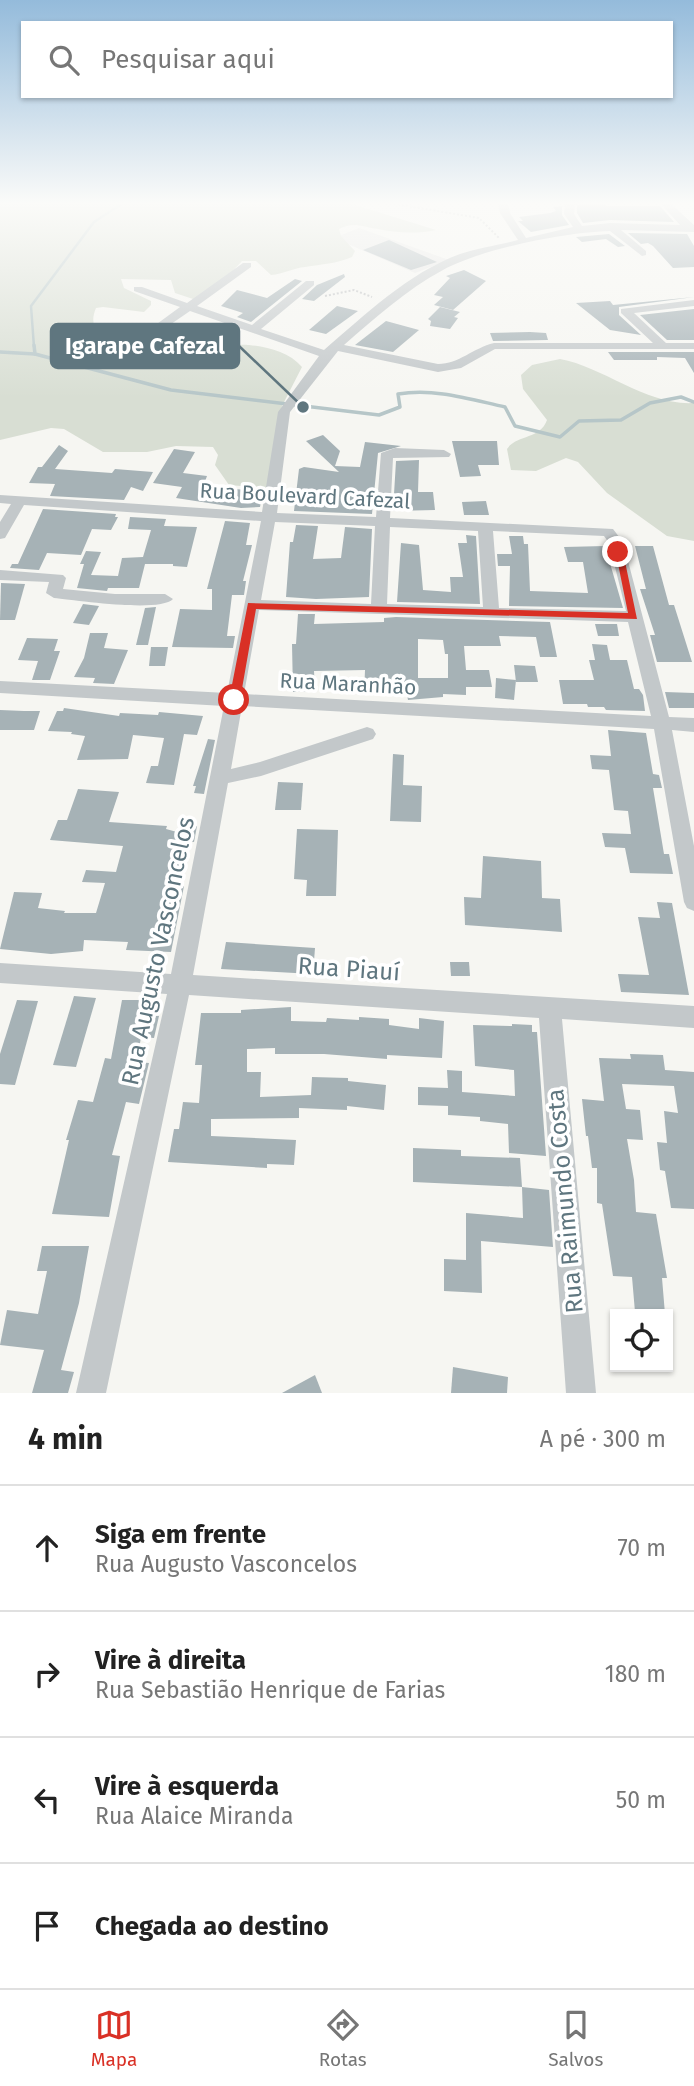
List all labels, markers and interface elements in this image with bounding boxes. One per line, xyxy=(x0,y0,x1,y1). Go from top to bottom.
search box xyxy=(21,21,673,98)
icon: search xyxy=(45,41,83,79)
text: Pesquisar aqui xyxy=(101,44,275,75)
callout: Igarape Cafezal xyxy=(51,324,239,368)
text: Igarape Cafezal xyxy=(65,332,225,360)
street label: Rua Boulevard Cafezal xyxy=(199,477,411,515)
route end xyxy=(602,536,633,567)
street label: Rua Maranhão xyxy=(279,667,417,701)
route start xyxy=(218,684,249,715)
street label: Rua Augusto Vasconcelos xyxy=(116,814,200,1088)
street label: Rua Piauí xyxy=(297,951,401,987)
street label: Rua Raimundo Costa xyxy=(541,1088,589,1314)
map controls xyxy=(610,1309,673,1372)
button: locate xyxy=(610,1309,673,1372)
text: 4 min xyxy=(28,1421,103,1457)
text: A pé · 300 m xyxy=(540,1425,666,1453)
text: Siga em frente xyxy=(95,1519,266,1550)
icon: ahead xyxy=(28,1529,66,1567)
text: 70 m xyxy=(617,1534,666,1562)
text: Rua Augusto Vasconcelos xyxy=(95,1550,357,1578)
text: Vire à direita xyxy=(95,1645,246,1676)
icon: right xyxy=(28,1655,66,1693)
text: 180 m xyxy=(605,1660,666,1688)
text: Rua Sebastião Henrique de Farias xyxy=(95,1676,445,1704)
text: Vire à esquerda xyxy=(95,1771,279,1802)
icon: left xyxy=(28,1781,66,1819)
text: 50 m xyxy=(616,1786,666,1814)
text: Rua Alaice Miranda xyxy=(95,1802,294,1830)
icon: arrive xyxy=(28,1907,66,1945)
text: Chegada ao destino xyxy=(95,1911,329,1942)
tab: Mapa xyxy=(91,2006,137,2071)
tab: Rotas xyxy=(319,2006,367,2071)
tab: Salvos xyxy=(548,2006,603,2071)

